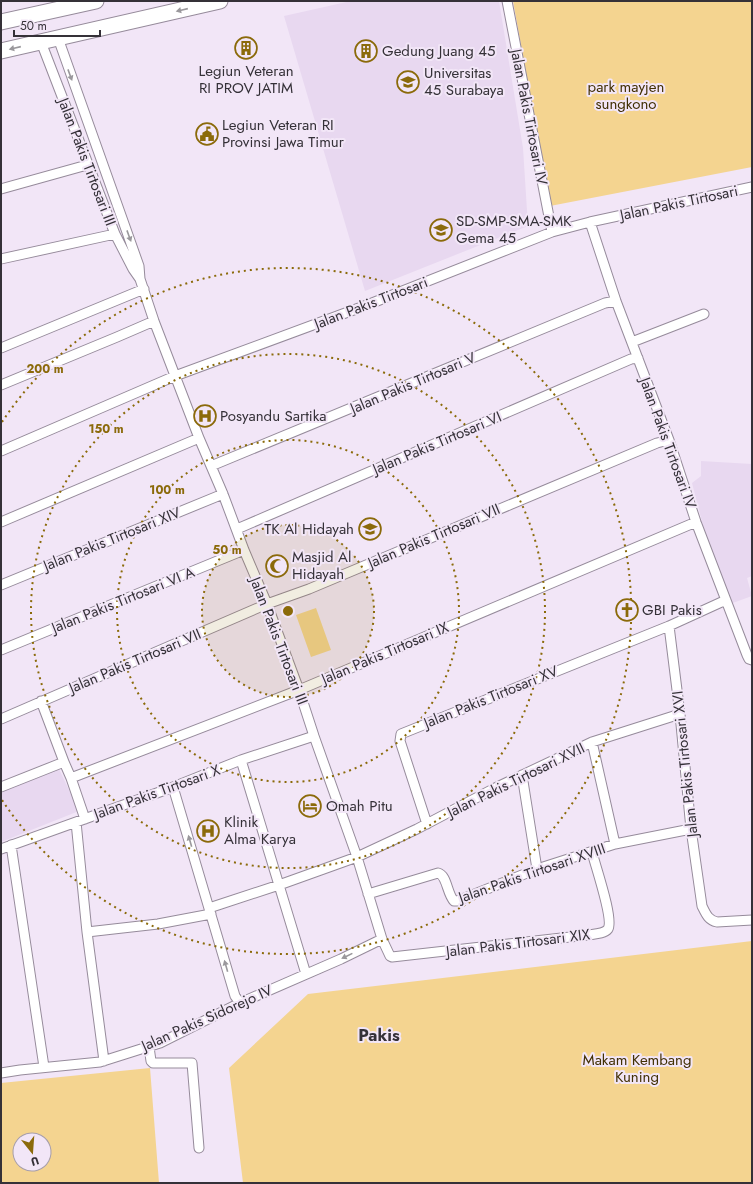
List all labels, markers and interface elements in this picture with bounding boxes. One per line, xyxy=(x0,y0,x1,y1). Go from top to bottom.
one-way arrow xyxy=(176,7,188,13)
scale bar xyxy=(14,12,100,38)
text: 50 m xyxy=(20,17,47,35)
building icon: Legiun Veteran RI PROV JATIM xyxy=(233,35,259,61)
building icon: Gedung Juang 45 xyxy=(353,38,379,64)
place label: Gedung Juang 45 xyxy=(382,40,496,62)
one-way arrow xyxy=(8,45,20,51)
street label: Jalan Pakis Tirtosari IV xyxy=(505,45,553,187)
place label: Legiun Veteran RI PROV JATIM xyxy=(198,60,294,99)
place label: Universitas 45 Surabaya xyxy=(424,62,504,101)
one-way arrow xyxy=(67,69,73,81)
school or university icon: Universitas 45 Surabaya xyxy=(395,69,421,95)
park label: park mayjen sungkono xyxy=(588,76,664,115)
street label: Jalan Pakis Tirtosari III xyxy=(52,93,122,229)
place label: Legiun Veteran RI Provinsi Jawa Timur xyxy=(222,114,345,153)
public building icon: Legiun Veteran RI Provinsi Jawa Timur xyxy=(194,121,220,147)
street label: Jalan Pakis Tirtosari xyxy=(616,180,740,227)
place label: SD-SMP-SMA-SMK Gema 45 xyxy=(456,210,572,249)
school or university icon: SD-SMP-SMA-SMK Gema 45 xyxy=(428,217,454,243)
one-way arrow xyxy=(126,231,132,243)
street label: Jalan Pakis Tirtosari xyxy=(309,271,431,335)
street label: Jalan Pakis Tirtosari V xyxy=(345,347,479,420)
text: 200 m xyxy=(26,360,64,378)
street label: Jalan Pakis Tirtosari IV xyxy=(633,372,702,512)
hospital icon: Posyandu Sartika xyxy=(192,403,218,429)
place label: Posyandu Sartika xyxy=(220,405,326,427)
street label: Jalan Pakis Tirtosari VI xyxy=(367,406,505,481)
text: 150 m xyxy=(88,420,124,438)
text: 100 m xyxy=(149,481,185,499)
street label: Jalan Pakis Tirtosari VII xyxy=(363,498,504,575)
street label: Jalan Pakis Tirtosari XIV xyxy=(38,501,184,577)
school or university icon: TK Al Hidayah xyxy=(357,516,383,542)
place label: TK Al Hidayah xyxy=(264,518,354,540)
text: 50 m xyxy=(212,541,242,559)
place label: Masjid Al Hidayah xyxy=(292,546,351,585)
mosque icon: Masjid Al Hidayah xyxy=(264,553,290,579)
street label: Jalan Pakis Tirtosari VI A xyxy=(46,561,198,640)
street label: Jalan Pakis Tirtosari III xyxy=(244,572,314,708)
church icon: GBI Pakis xyxy=(614,597,640,623)
place label: GBI Pakis xyxy=(642,599,702,621)
centre of rings xyxy=(281,604,295,618)
street label: Jalan Pakis Tirtosari IX xyxy=(316,616,453,691)
street label: Jalan Pakis Tirtosari VII xyxy=(64,623,205,700)
street label: Jalan Pakis Tirtosari XV xyxy=(419,660,562,735)
street label: Jalan Pakis Tirtosari XVI xyxy=(666,690,704,840)
street label: Jalan Pakis Tirtosari XVII xyxy=(442,737,588,824)
street label: Jalan Pakis Tirtosari X xyxy=(89,759,224,826)
hotel icon: Omah Pitu xyxy=(297,793,323,819)
place label: Omah Pitu xyxy=(326,795,393,817)
place label: Klinik Alma Karya xyxy=(224,811,296,850)
hospital icon: Klinik Alma Karya xyxy=(195,818,221,844)
one-way arrow xyxy=(187,835,193,847)
street label: Jalan Pakis Tirtosari XVIII xyxy=(454,837,608,909)
street label: Jalan Pakis Tirtosari XIX xyxy=(443,923,592,963)
one-way arrow xyxy=(341,953,352,959)
one-way arrow xyxy=(223,960,229,972)
street label: Jalan Pakis Sidorejo IV xyxy=(136,979,276,1058)
district label: Pakis xyxy=(358,1023,400,1047)
park label: Makam Kembang Kuning xyxy=(582,1049,692,1088)
north arrow xyxy=(12,1132,52,1172)
text: U xyxy=(29,1153,41,1170)

